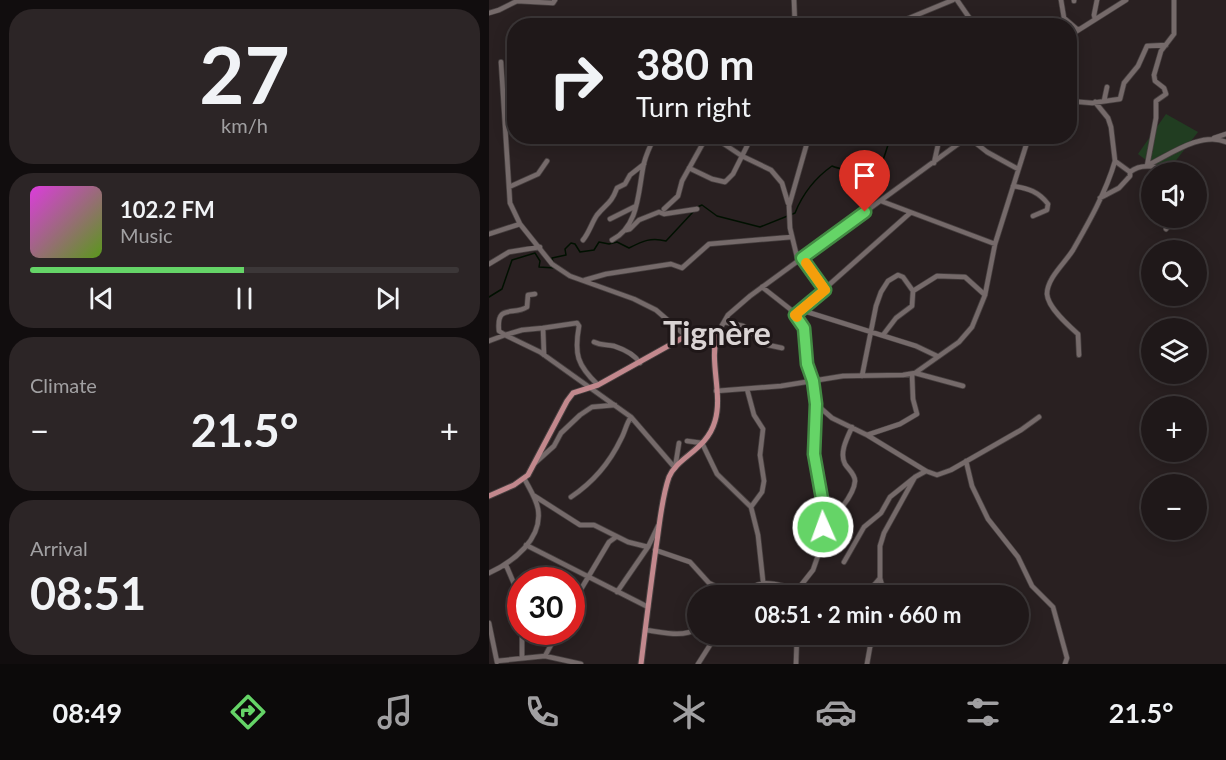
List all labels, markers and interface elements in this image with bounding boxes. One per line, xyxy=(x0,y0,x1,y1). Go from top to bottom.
text: 27 xyxy=(199,27,290,121)
text: 380 m xyxy=(636,39,754,89)
icon: right xyxy=(537,42,615,120)
text: Turn right xyxy=(636,90,751,123)
text: km/h xyxy=(221,113,268,137)
pin xyxy=(839,150,890,212)
icon: arrive xyxy=(848,159,881,192)
map controls xyxy=(1141,162,1207,540)
button: sound xyxy=(1141,162,1207,228)
text: 102.2 FM xyxy=(120,196,215,223)
text: Music xyxy=(120,223,173,247)
button: search xyxy=(1141,240,1207,306)
icon: previous xyxy=(85,282,118,315)
icon: pause xyxy=(228,282,261,315)
icon: next xyxy=(371,282,404,315)
district label: Tignère xyxy=(663,313,771,352)
button: layers xyxy=(1141,318,1207,384)
text: Climate xyxy=(30,373,97,397)
button: + xyxy=(1141,396,1207,462)
text: 21.5° xyxy=(191,403,298,457)
text: − xyxy=(30,410,49,450)
text: + xyxy=(440,410,459,450)
button: − xyxy=(1141,474,1207,540)
position arrow xyxy=(791,495,855,559)
text: Arrival xyxy=(30,536,88,560)
text: 08:51 xyxy=(30,566,146,620)
speed limit sign: 30 xyxy=(507,567,585,645)
text: 08:51 · 2 min · 660 m xyxy=(755,601,961,628)
icon: directions xyxy=(227,691,269,733)
icon: music xyxy=(374,691,416,733)
icon: phone xyxy=(521,691,563,733)
icon: climate xyxy=(668,691,710,733)
icon: car xyxy=(815,691,857,733)
icon: filters xyxy=(962,691,1004,733)
text: 08:49 xyxy=(52,696,122,729)
text: 21.5° xyxy=(1109,696,1173,729)

